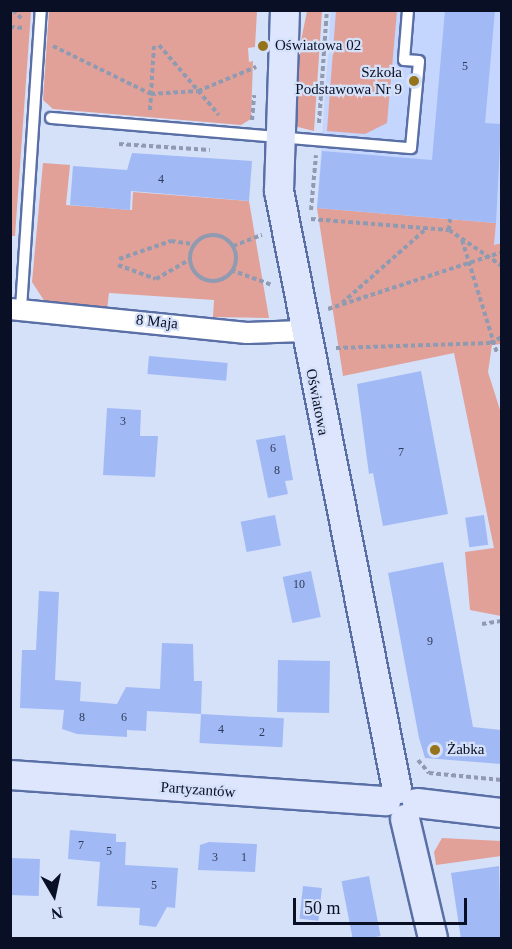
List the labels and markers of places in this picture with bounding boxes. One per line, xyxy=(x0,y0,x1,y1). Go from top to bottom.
place label: Oświatowa 02 xyxy=(275,37,361,55)
marker: Oświatowa 02 xyxy=(256,39,270,53)
place label: Szkoła Podstawowa Nr 9 xyxy=(295,63,402,98)
marker: Szkoła Podstawowa Nr 9 xyxy=(407,74,421,88)
place label: Żabka xyxy=(447,741,484,759)
marker: Żabka xyxy=(428,743,442,757)

